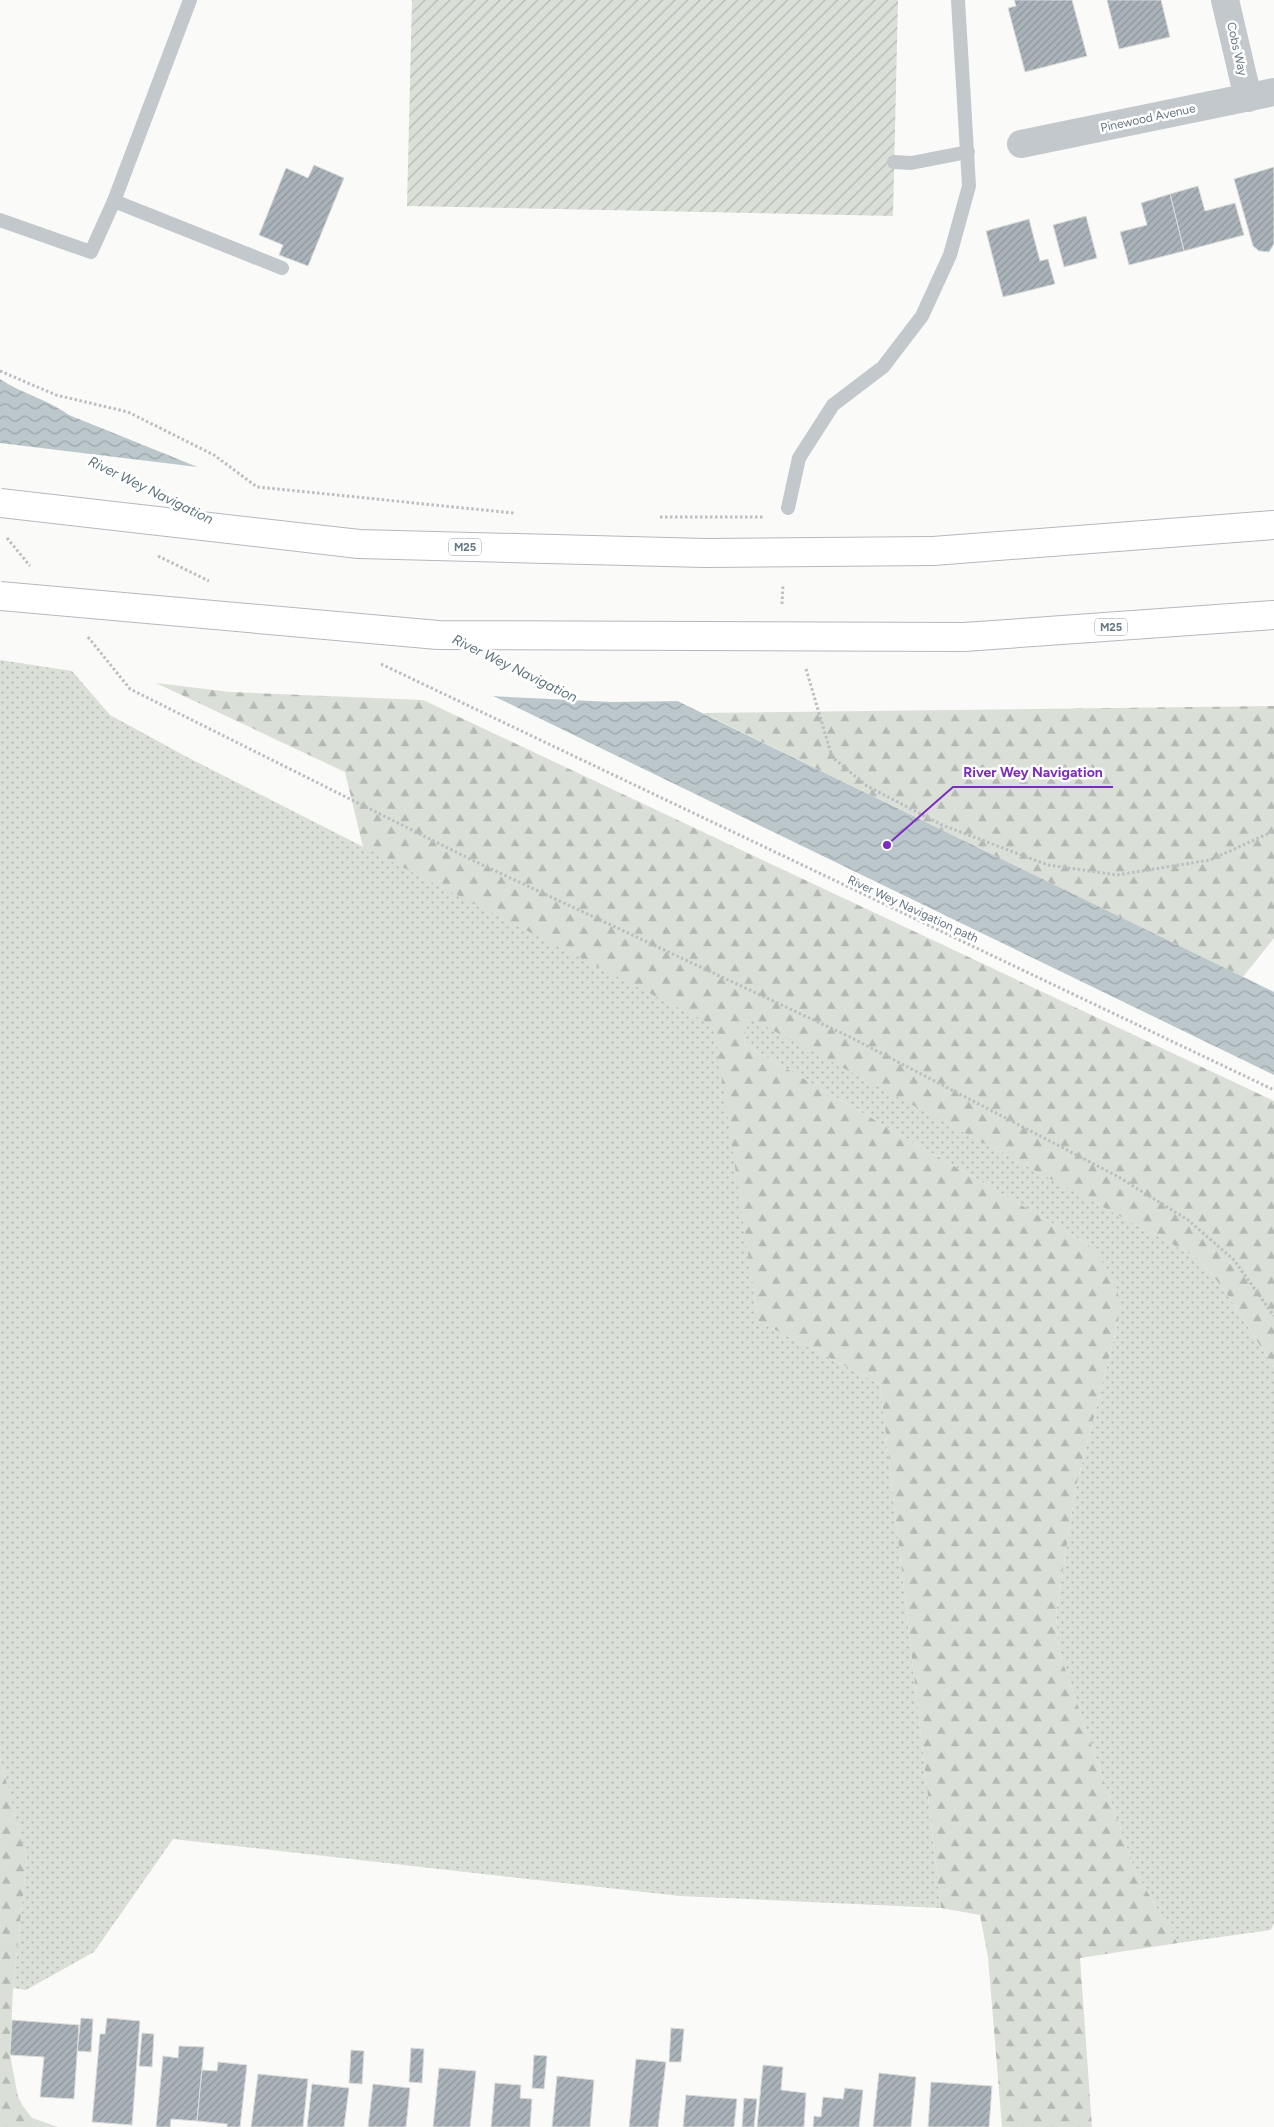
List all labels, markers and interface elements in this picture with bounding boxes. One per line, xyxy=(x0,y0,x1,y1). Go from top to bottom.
street label: Cobs Way xyxy=(1224,21,1250,78)
street label: Pinewood Avenue xyxy=(1099,101,1197,135)
water label: River Wey Navigation xyxy=(85,453,216,528)
road number: M25 xyxy=(449,538,481,556)
road number: M25 xyxy=(1095,618,1127,636)
water label: River Wey Navigation xyxy=(449,631,580,706)
callout: River Wey Navigation xyxy=(953,758,1113,787)
text: River Wey Navigation xyxy=(963,764,1103,781)
street label: River Wey Navigation path xyxy=(845,873,981,946)

